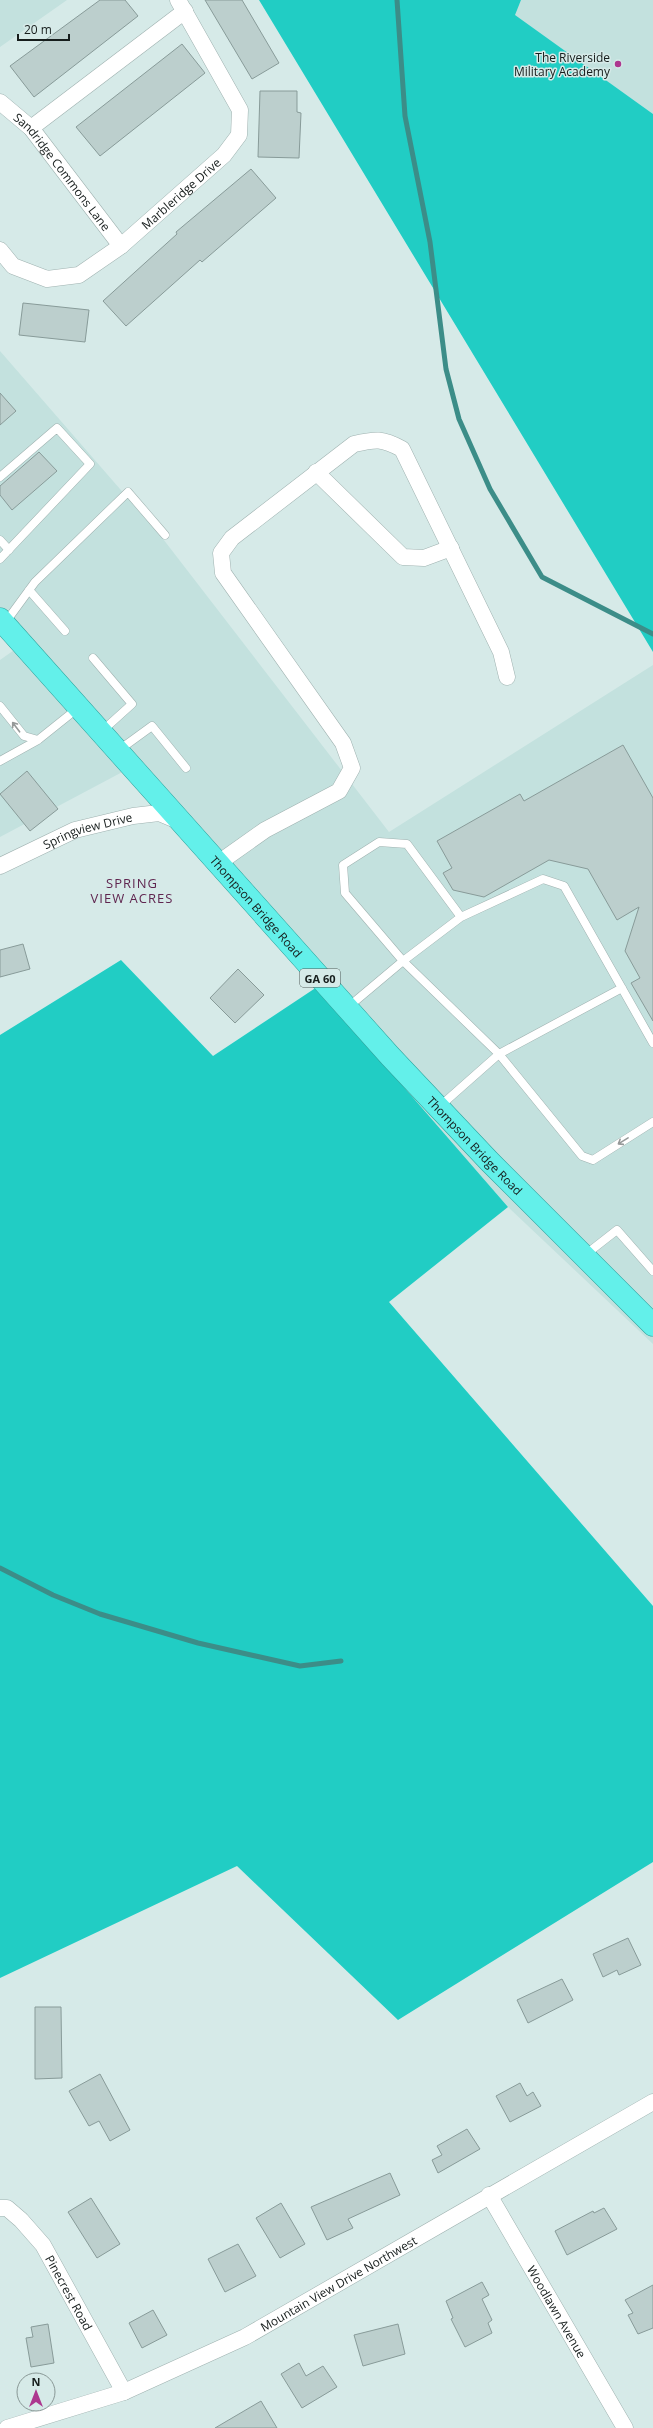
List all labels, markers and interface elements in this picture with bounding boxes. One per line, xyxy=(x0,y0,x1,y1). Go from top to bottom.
scale bar xyxy=(18,16,69,42)
text: 20 m xyxy=(24,21,52,38)
place label: The Riverside Military Academy xyxy=(514,49,611,80)
marker: The Riverside Military Academy xyxy=(613,59,623,69)
street label: Sandridge Commons Lane xyxy=(10,109,115,234)
street label: Marbleridge Drive xyxy=(137,153,224,233)
one-way arrow xyxy=(12,721,21,732)
street label: Springview Drive xyxy=(40,808,134,853)
street label: Thompson Bridge Road xyxy=(206,852,306,961)
district label: SPRING VIEW ACRES xyxy=(91,874,173,907)
road number: GA 60 xyxy=(300,969,340,987)
street label: Thompson Bridge Road xyxy=(423,1092,527,1199)
one-way arrow xyxy=(618,1137,629,1145)
street label: Mountain View Drive Northwest xyxy=(257,2231,420,2335)
street label: Pinecrest Road xyxy=(42,2252,97,2333)
street label: Woodlawn Avenue xyxy=(523,2262,591,2361)
north arrow xyxy=(16,2372,56,2412)
text: N xyxy=(32,2374,40,2389)

